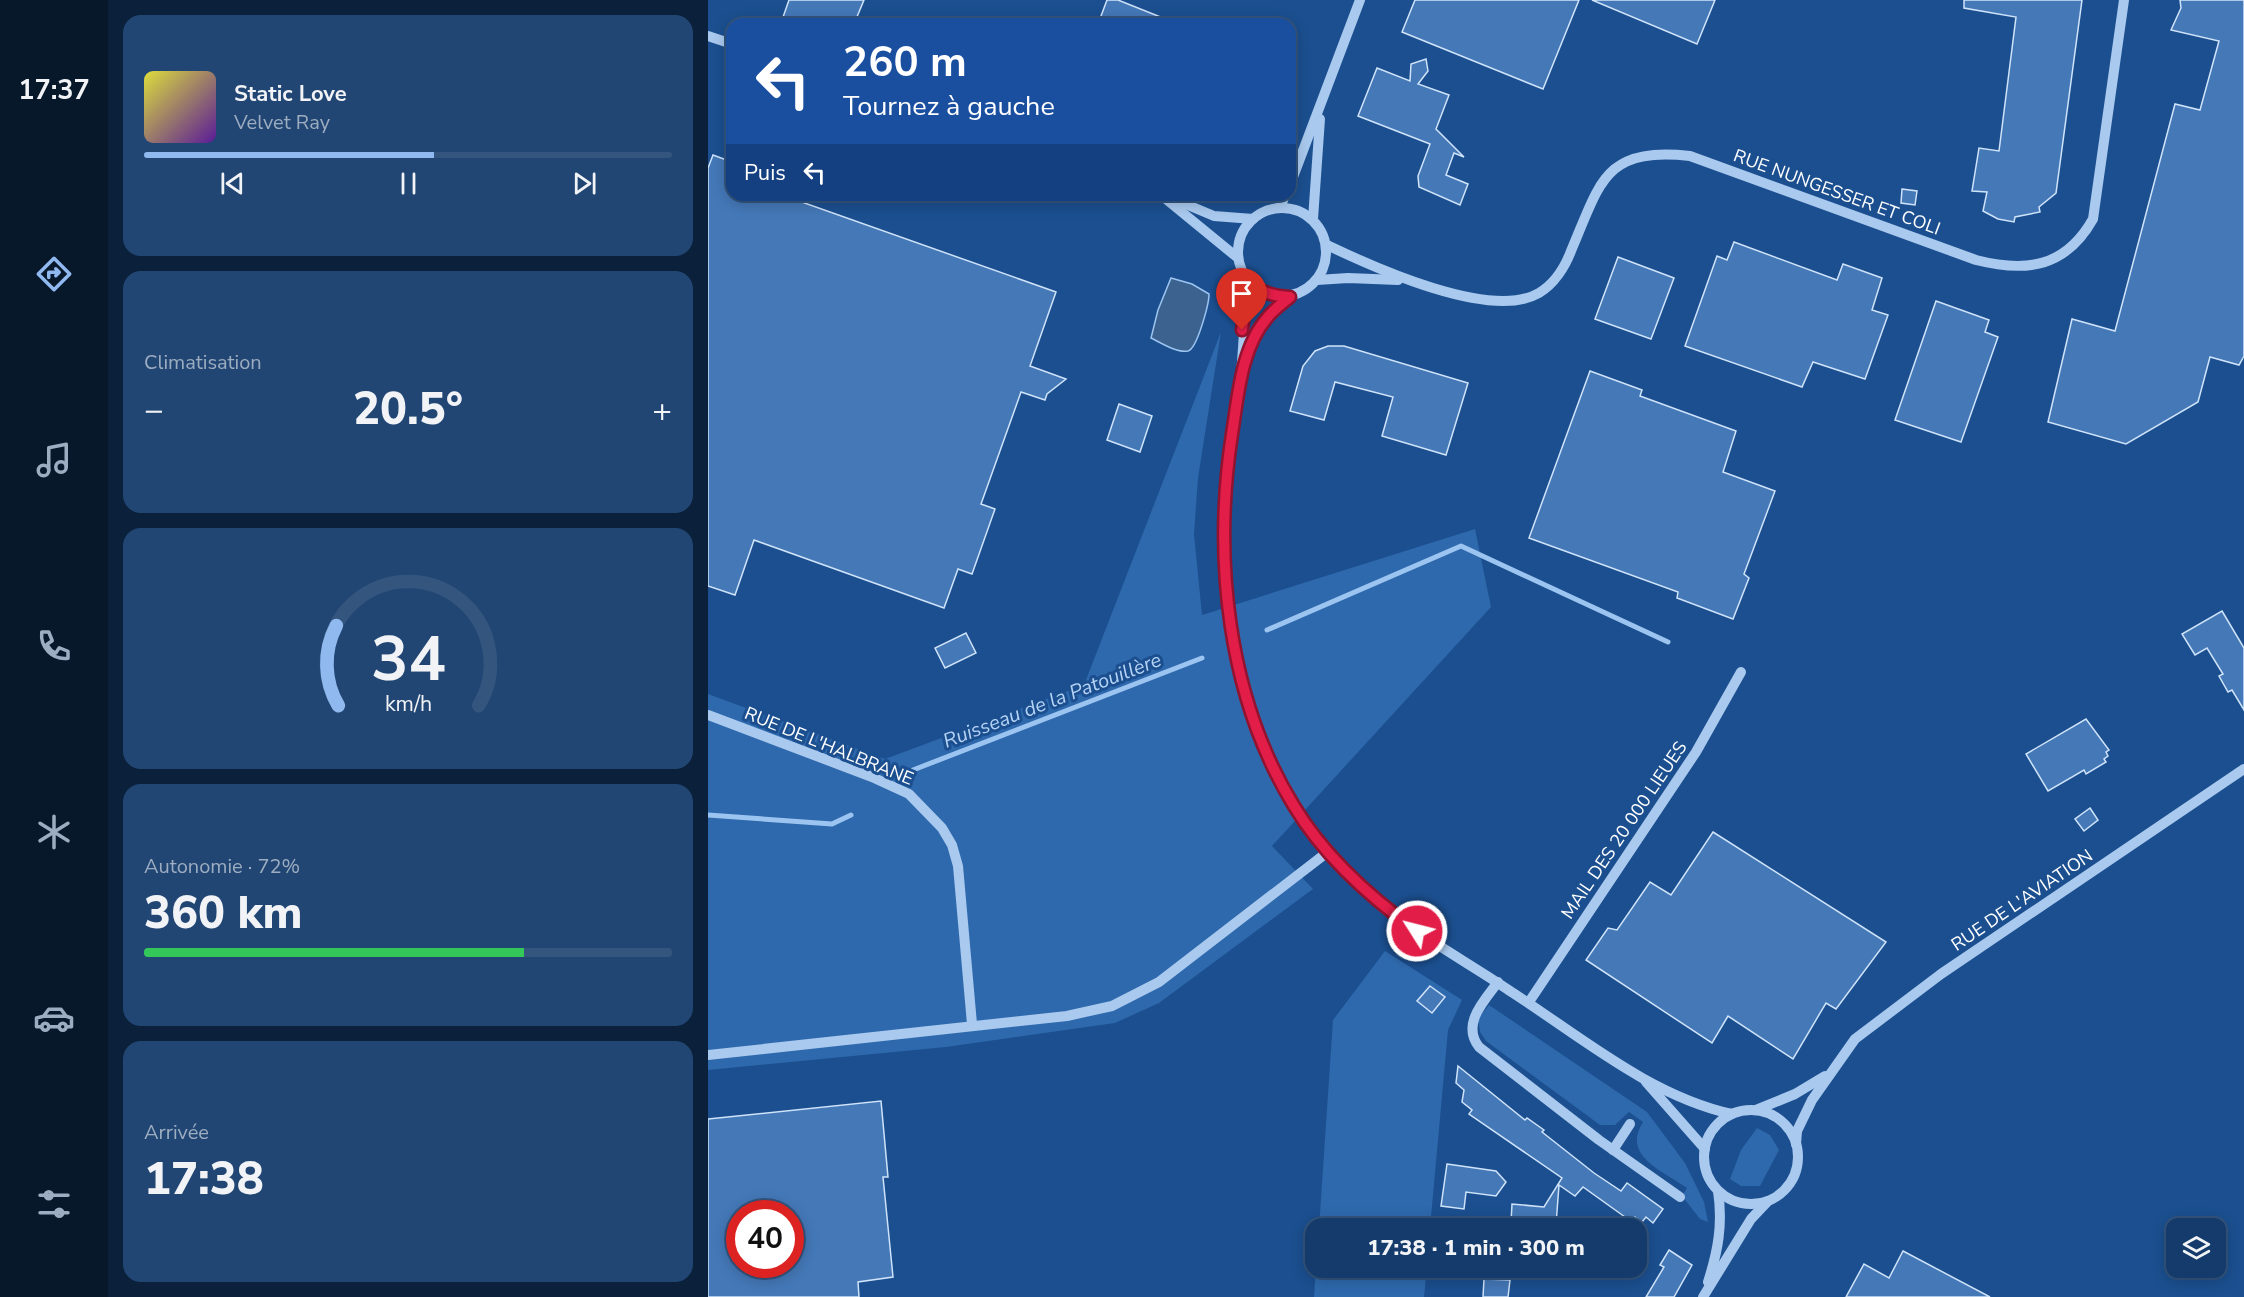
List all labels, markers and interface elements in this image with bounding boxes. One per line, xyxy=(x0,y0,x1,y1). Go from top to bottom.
text: 260 m xyxy=(843,34,967,91)
icon: left xyxy=(744,42,822,120)
text: 17:37 xyxy=(18,72,90,109)
text: Static Love xyxy=(234,79,347,109)
text: Tournez à gauche xyxy=(843,88,1055,125)
text: Velvet Ray xyxy=(234,109,330,136)
street label: RUE NUNGESSER ET COLI xyxy=(1730,143,1944,241)
icon: left xyxy=(798,156,831,189)
text: Puis xyxy=(744,158,786,188)
icon: previous xyxy=(216,167,249,200)
icon: pause xyxy=(392,167,425,200)
icon: next xyxy=(568,167,601,200)
icon: directions xyxy=(33,253,75,295)
pin xyxy=(1216,268,1267,330)
icon: arrive xyxy=(1225,277,1258,310)
text: Climatisation xyxy=(144,349,262,376)
text: 20.5° xyxy=(353,379,463,440)
text: − xyxy=(144,388,164,433)
text: + xyxy=(652,388,672,433)
icon: music xyxy=(33,439,75,481)
text: 34 xyxy=(371,617,445,702)
icon: phone xyxy=(33,625,75,667)
water label: Ruisseau de la Patouillère xyxy=(939,646,1166,755)
text: km/h xyxy=(384,689,432,719)
street label: RUE DE L'HALBRANE xyxy=(741,701,917,791)
street label: MAIL DES 20 000 LIEUES xyxy=(1555,736,1693,924)
icon: climate xyxy=(33,811,75,853)
street label: RUE DE L'AVIATION xyxy=(1946,844,2098,956)
text: Autonomie · 72% xyxy=(144,853,300,880)
text: 360 km xyxy=(144,883,303,944)
position arrow xyxy=(1385,899,1449,963)
icon: car xyxy=(33,997,75,1039)
text: Arrivée xyxy=(144,1119,209,1146)
text: 17:38 xyxy=(144,1149,264,1210)
icon: filters xyxy=(33,1183,75,1225)
speed limit sign: 40 xyxy=(726,1200,804,1278)
map controls xyxy=(2166,1218,2226,1278)
button: layers xyxy=(2166,1218,2226,1278)
text: 17:38 · 1 min · 300 m xyxy=(1367,1233,1585,1263)

